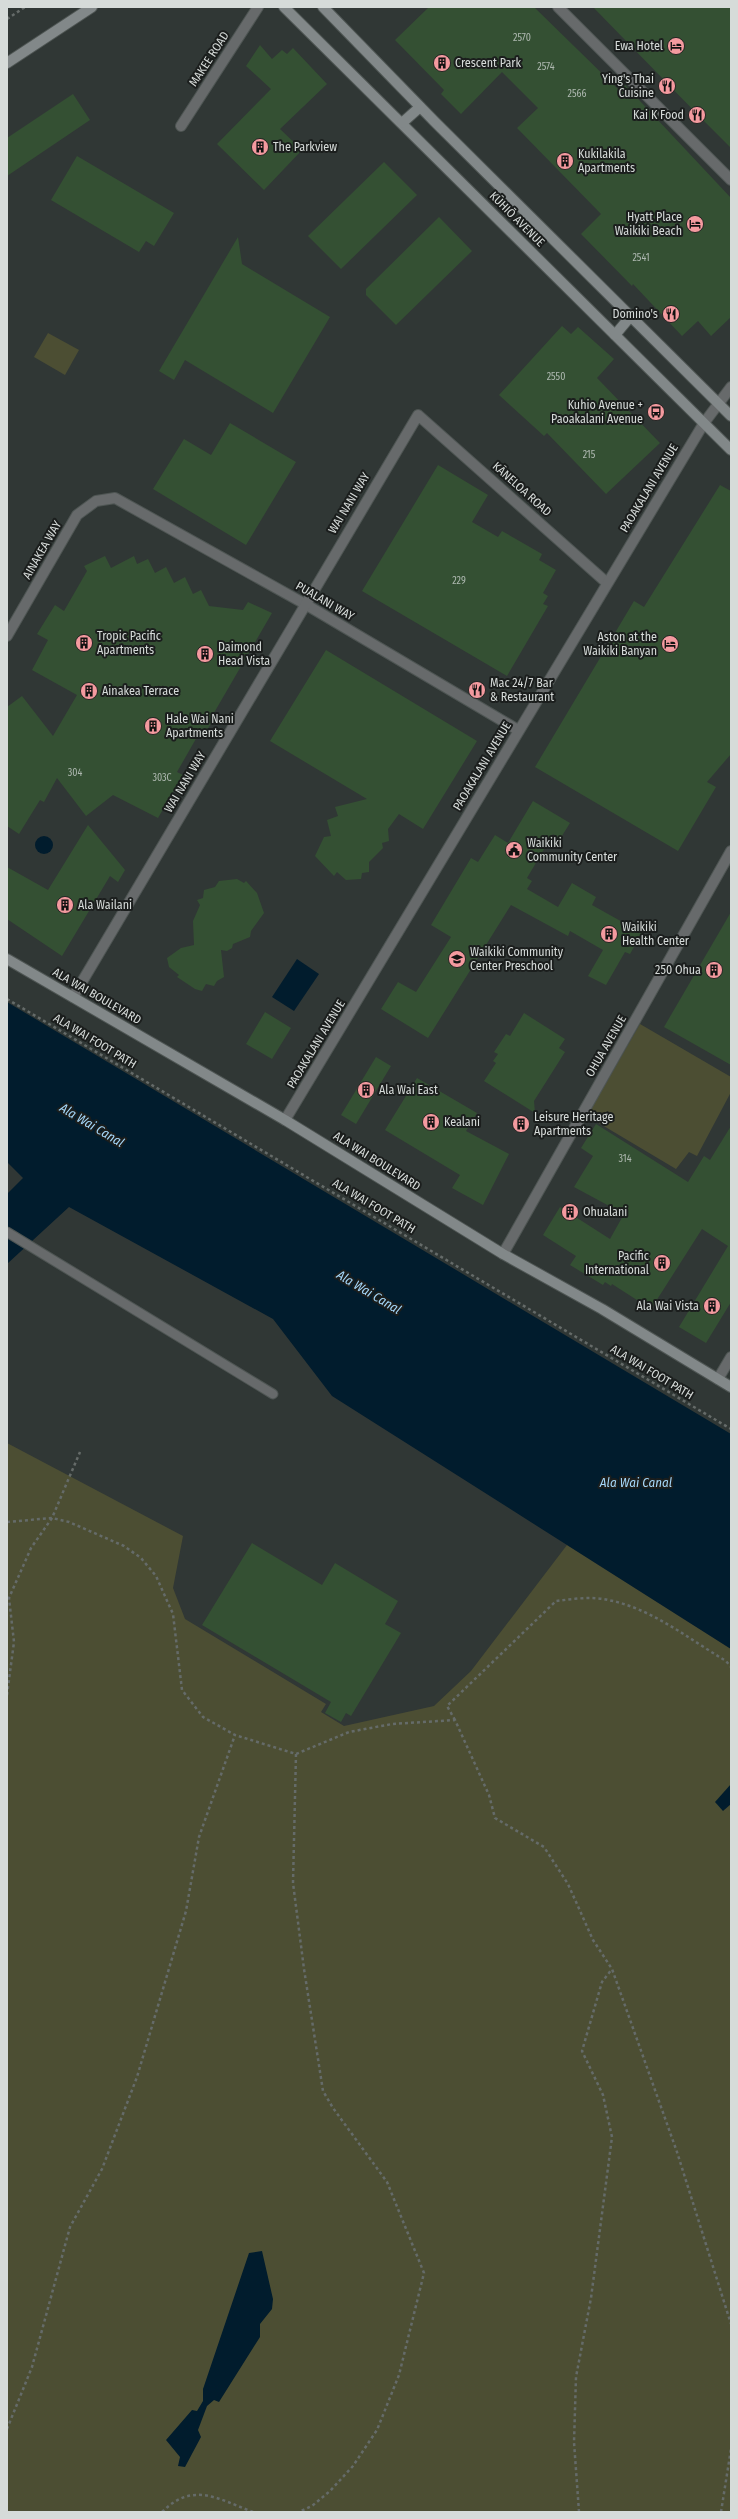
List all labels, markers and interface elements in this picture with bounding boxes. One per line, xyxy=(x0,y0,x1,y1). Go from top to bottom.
street label: MAKEE ROAD xyxy=(186,29,232,89)
house number: 2570 xyxy=(513,32,531,44)
hotel icon: Ewa Hotel xyxy=(666,36,686,56)
place label: Ewa Hotel xyxy=(615,39,663,53)
building icon: Crescent Park xyxy=(432,53,452,73)
place label: Crescent Park xyxy=(455,56,521,70)
house number: 2574 xyxy=(537,61,555,73)
place label: Ying's Thai Cuisine xyxy=(602,72,654,100)
restaurant icon: Ying's Thai Cuisine xyxy=(657,76,677,96)
house number: 2566 xyxy=(568,88,586,100)
restaurant icon: Kai K Food xyxy=(687,105,707,125)
place label: Kai K Food xyxy=(633,108,684,122)
building icon: The Parkview xyxy=(250,137,270,157)
place label: The Parkview xyxy=(273,140,337,154)
place label: Kukilakila Apartments xyxy=(578,147,635,175)
building icon: Kukilakila Apartments xyxy=(555,151,575,171)
street label: KŪHIŌ AVENUE xyxy=(487,189,548,250)
place label: Hyatt Place Waikiki Beach xyxy=(615,210,682,238)
hotel icon: Hyatt Place Waikiki Beach xyxy=(685,214,705,234)
house number: 2541 xyxy=(632,252,650,264)
restaurant icon: Domino's xyxy=(661,304,681,324)
place label: Domino's xyxy=(613,307,658,321)
house number: 2550 xyxy=(547,371,565,383)
place label: Kuhio Avenue + Paoakalani Avenue xyxy=(551,398,643,426)
bus stop icon: Kuhio Avenue + Paoakalani Avenue xyxy=(646,402,666,422)
street label: PAOAKALANI AVENUE xyxy=(617,441,681,535)
house number: 215 xyxy=(583,449,596,461)
street label: KĀNELOA ROAD xyxy=(490,459,554,519)
street label: WAI NANI WAY xyxy=(325,470,373,536)
street label: AINAKEA WAY xyxy=(20,518,64,582)
house number: 229 xyxy=(452,575,466,587)
street label: PUALANI WAY xyxy=(293,579,357,623)
place label: Tropic Pacific Apartments xyxy=(97,629,161,657)
place label: Aston at the Waikiki Banyan xyxy=(583,630,657,658)
building icon: Tropic Pacific Apartments xyxy=(74,633,94,653)
hotel icon: Aston at the Waikiki Banyan xyxy=(660,634,680,654)
place label: Daimond Head Vista xyxy=(218,640,270,668)
building icon: Daimond Head Vista xyxy=(195,644,215,664)
place label: Mac 24/7 Bar & Restaurant xyxy=(490,676,554,704)
restaurant icon: Mac 24/7 Bar & Restaurant xyxy=(467,680,487,700)
building icon: Ainakea Terrace xyxy=(79,681,99,701)
place label: Ainakea Terrace xyxy=(102,684,179,698)
place label: Hale Wai Nani Apartments xyxy=(166,712,234,740)
building icon: Hale Wai Nani Apartments xyxy=(143,716,163,736)
street label: PAOAKALANI AVENUE xyxy=(450,719,514,813)
street label: WAI NANI WAY xyxy=(161,749,209,815)
house number: 304 xyxy=(68,767,82,779)
house number: 303C xyxy=(152,772,172,784)
place label: Waikiki Community Center xyxy=(527,836,618,864)
public building icon: Waikiki Community Center xyxy=(504,840,524,860)
building icon: Ala Wailani xyxy=(55,895,75,915)
place label: Ala Wailani xyxy=(78,898,132,912)
place label: Waikiki Health Center xyxy=(622,920,690,948)
building icon: Waikiki Health Center xyxy=(599,924,619,944)
place label: Waikiki Community Center Preschool xyxy=(470,945,564,973)
school or university icon: Waikiki Community Center Preschool xyxy=(447,949,467,969)
building icon: 250 Ohua xyxy=(704,960,724,980)
place label: 250 Ohua xyxy=(655,963,701,977)
street label: ALA WAI BOULEVARD xyxy=(50,965,144,1027)
street label: PAOAKALANI AVENUE xyxy=(284,997,348,1091)
street label: ALA WAI FOOT PATH xyxy=(51,1011,139,1071)
street label: OHUA AVENUE xyxy=(583,1012,629,1079)
building icon: Ala Wai East xyxy=(356,1080,376,1100)
place label: Ala Wai East xyxy=(379,1083,438,1097)
water label: Ala Wai Canal xyxy=(56,1099,127,1150)
place label: Leisure Heritage Apartments xyxy=(534,1110,613,1138)
building icon: Kealani xyxy=(421,1112,441,1132)
building icon: Leisure Heritage Apartments xyxy=(511,1114,531,1134)
place label: Kealani xyxy=(444,1115,480,1129)
street label: ALA WAI BOULEVARD xyxy=(331,1129,423,1193)
house number: 314 xyxy=(618,1153,632,1165)
street label: ALA WAI FOOT PATH xyxy=(330,1176,418,1236)
building icon: Ohualani xyxy=(560,1202,580,1222)
place label: Ohualani xyxy=(583,1205,627,1219)
place label: Pacific International xyxy=(585,1249,649,1277)
building icon: Pacific International xyxy=(652,1253,672,1273)
water label: Ala Wai Canal xyxy=(333,1266,404,1317)
building icon: Ala Wai Vista xyxy=(702,1296,722,1316)
place label: Ala Wai Vista xyxy=(637,1299,699,1313)
street label: ALA WAI FOOT PATH xyxy=(608,1342,696,1402)
water label: Ala Wai Canal xyxy=(599,1475,673,1490)

